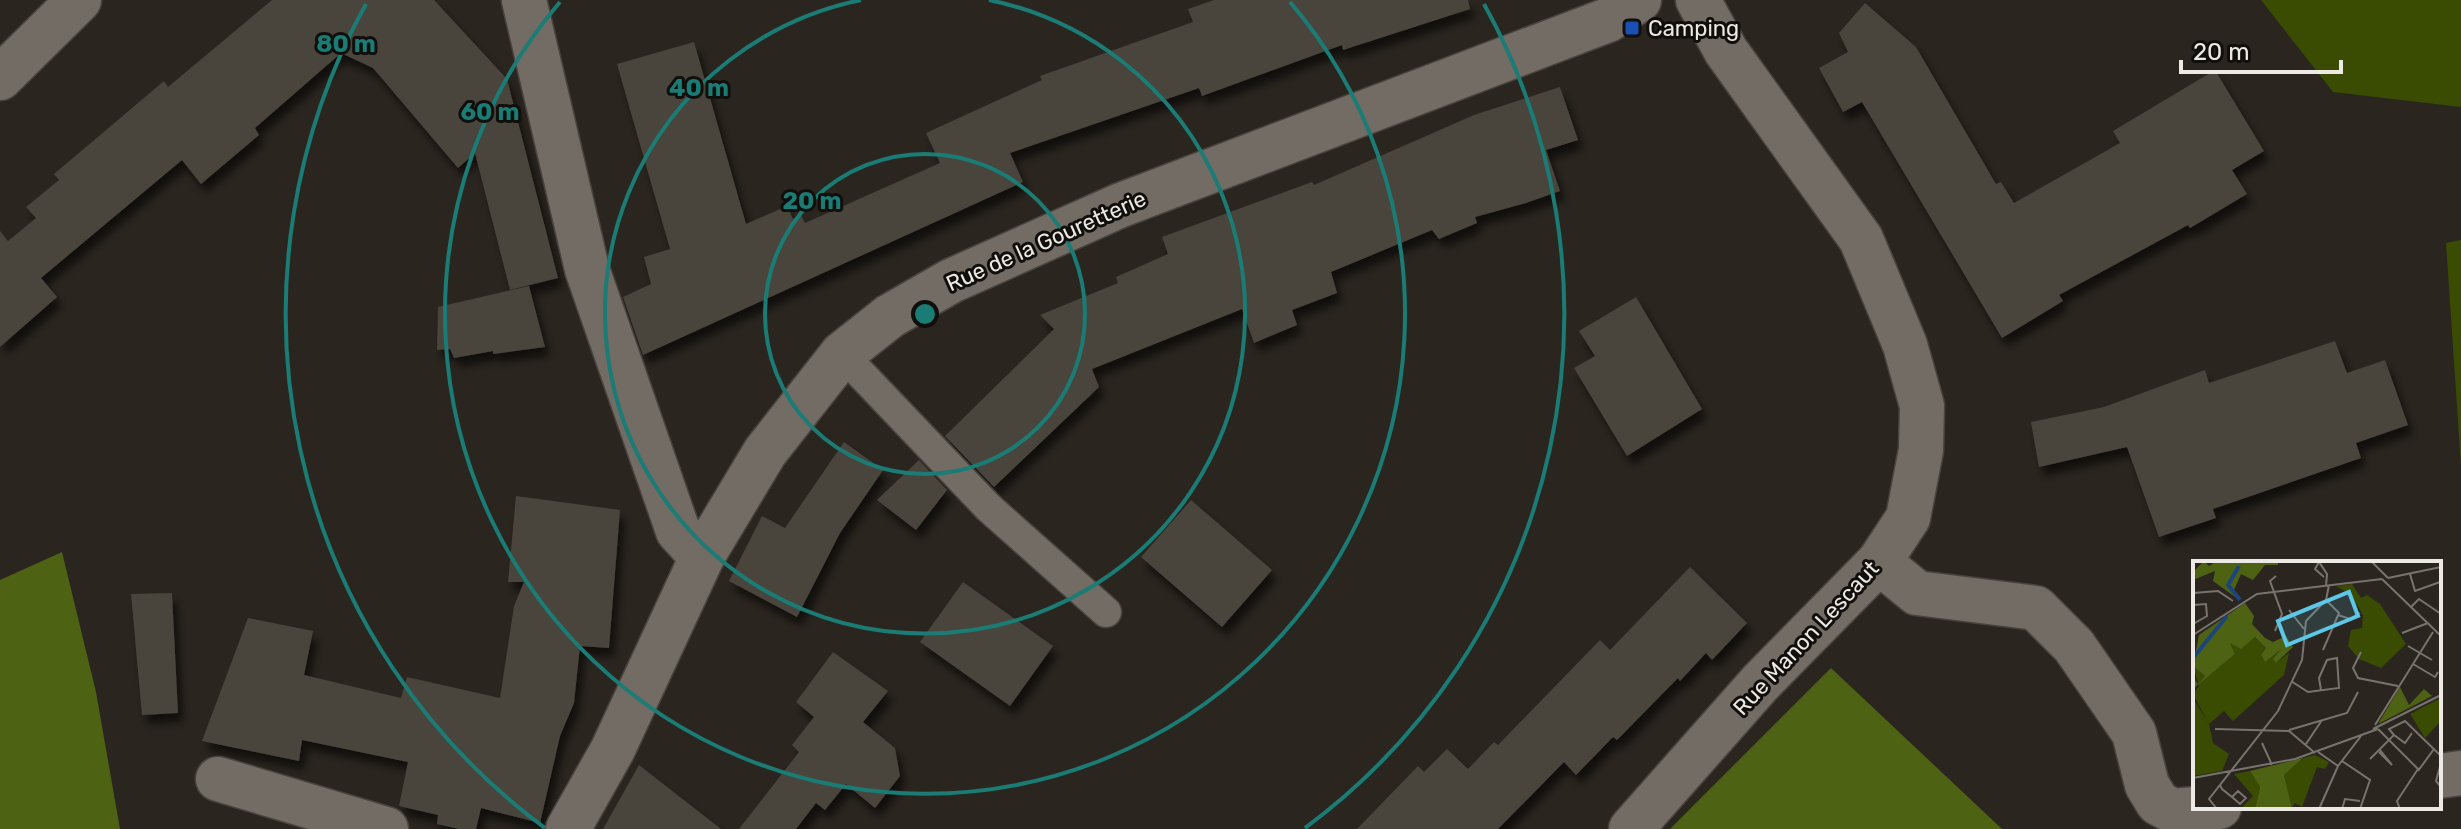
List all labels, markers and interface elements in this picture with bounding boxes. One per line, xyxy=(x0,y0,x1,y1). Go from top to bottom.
place label: Camping xyxy=(1648,15,1739,42)
marker: Camping xyxy=(1623,19,1641,37)
scale bar xyxy=(2181,24,2341,74)
text: 80 m xyxy=(316,30,376,58)
text: 20 m xyxy=(2193,38,2250,66)
text: 40 m xyxy=(669,74,729,102)
text: 60 m xyxy=(460,98,520,126)
street label: Rue de la Gouretterie xyxy=(942,185,1150,297)
text: 20 m xyxy=(782,187,842,215)
centre of rings xyxy=(911,300,939,328)
street label: Rue Manon Lescaut xyxy=(1727,555,1885,721)
inset map xyxy=(2193,561,2441,809)

